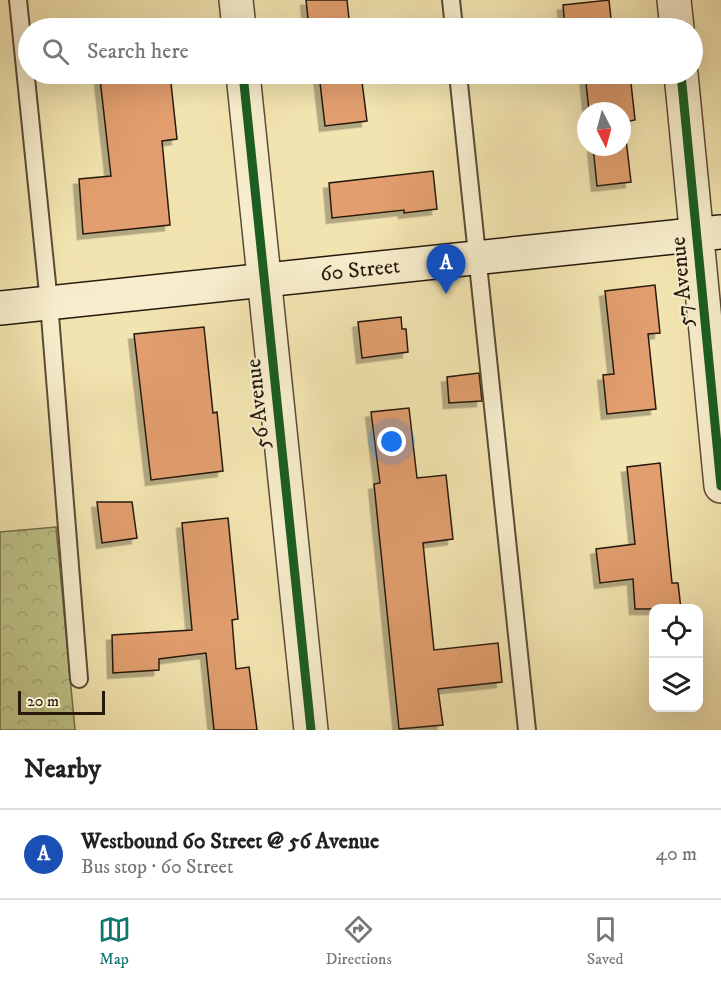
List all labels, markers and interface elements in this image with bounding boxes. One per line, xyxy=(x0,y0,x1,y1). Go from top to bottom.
search box xyxy=(18,18,703,84)
icon: search xyxy=(39,35,72,68)
text: Search here xyxy=(87,38,189,65)
north arrow xyxy=(577,102,631,156)
street label: 57 Avenue xyxy=(665,236,699,328)
pin: A xyxy=(426,244,466,294)
street label: 60 Street xyxy=(319,252,401,288)
street label: 56 Avenue xyxy=(240,358,276,450)
your location xyxy=(377,427,406,456)
map controls xyxy=(649,604,703,712)
button: locate xyxy=(649,604,703,658)
button: layers xyxy=(649,658,703,712)
scale bar xyxy=(18,688,105,716)
text: 20 m xyxy=(27,691,59,711)
text: Nearby xyxy=(24,753,101,786)
text: Westbound 60 Street @ 56 Avenue xyxy=(81,828,379,855)
text: A xyxy=(37,842,50,867)
text: 40 m xyxy=(655,842,697,867)
text: Bus stop · 60 Street xyxy=(81,855,233,880)
tab: Map xyxy=(98,913,131,969)
tab: Directions xyxy=(326,913,392,969)
tab: Saved xyxy=(587,913,624,969)

